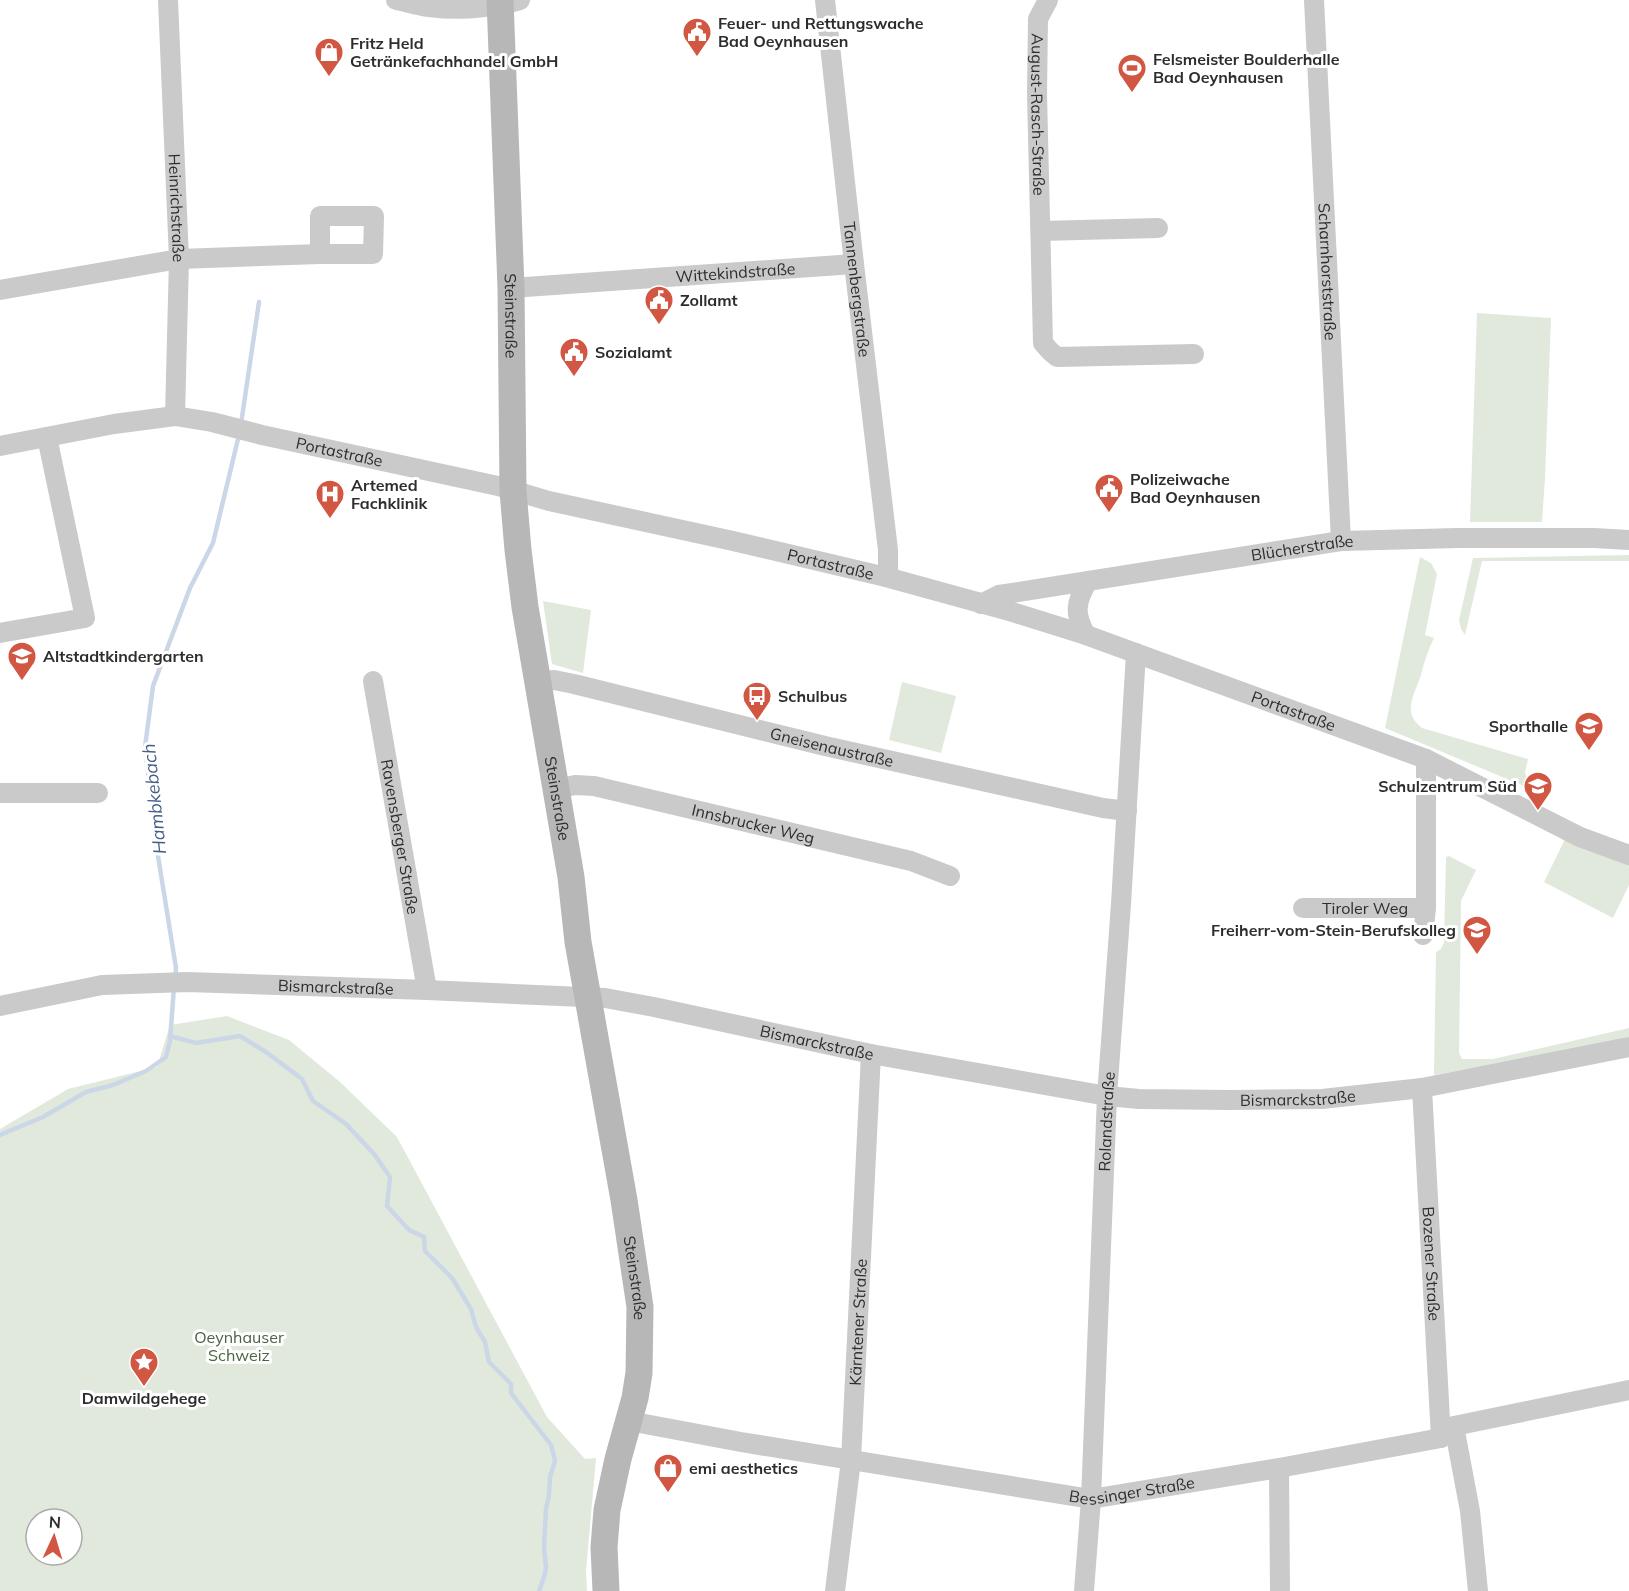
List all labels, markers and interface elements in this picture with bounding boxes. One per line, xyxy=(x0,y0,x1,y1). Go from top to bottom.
place label: Feuer- und Rettungswache Bad Oeynhausen xyxy=(718,13,924,51)
public building icon: Feuer- und Rettungswache Bad Oeynhausen xyxy=(681,16,713,58)
place label: Fritz Held Getränkefachhandel GmbH xyxy=(350,33,558,71)
street label: August-Rasch-Straße xyxy=(1027,33,1049,196)
shop icon: Fritz Held Getränkefachhandel GmbH xyxy=(313,36,345,78)
place label: Felsmeister Boulderhalle Bad Oeynhausen xyxy=(1153,49,1340,87)
sports icon: Felsmeister Boulderhalle Bad Oeynhausen xyxy=(1116,52,1148,94)
street label: Heinrichstraße xyxy=(165,153,189,263)
street label: Scharnhorststraße xyxy=(1314,202,1341,341)
street label: Tannenbergstraße xyxy=(839,220,875,358)
street label: Wittekindstraße xyxy=(675,258,796,286)
street label: Steinstraße xyxy=(500,273,522,358)
public building icon: Zollamt xyxy=(643,284,675,326)
place label: Zollamt xyxy=(680,290,738,310)
public building icon: Sozialamt xyxy=(558,336,590,378)
place label: Sozialamt xyxy=(595,342,672,362)
street label: Portastraße xyxy=(294,433,385,471)
place label: Polizeiwache Bad Oeynhausen xyxy=(1130,469,1260,507)
public building icon: Polizeiwache Bad Oeynhausen xyxy=(1093,472,1125,514)
place label: Artemed Fachklinik xyxy=(351,475,428,513)
hospital icon: Artemed Fachklinik xyxy=(314,478,346,520)
street label: Blücherstraße xyxy=(1249,531,1354,565)
street label: Portastraße xyxy=(785,544,876,584)
school or university icon: Altstadtkindergarten xyxy=(6,640,38,682)
place label: Altstadtkindergarten xyxy=(43,646,204,666)
bus stop icon: Schulbus xyxy=(741,680,773,722)
place label: Schulbus xyxy=(778,686,847,706)
street label: Portastraße xyxy=(1249,686,1338,735)
school or university icon: Sporthalle xyxy=(1573,710,1605,752)
place label: Sporthalle xyxy=(1489,716,1568,736)
street label: Gneisenaustraße xyxy=(768,723,896,771)
water label: Hambkebach xyxy=(137,743,171,855)
street label: Steinstraße xyxy=(541,755,575,842)
street label: Ravensberger Straße xyxy=(377,757,424,916)
school or university icon: Schulzentrum Süd xyxy=(1522,770,1554,812)
place label: Schulzentrum Süd xyxy=(1378,776,1517,796)
street label: Innsbrucker Weg xyxy=(690,799,817,848)
street label: Tiroler Weg xyxy=(1322,898,1408,918)
school or university icon: Freiherr-vom-Stein-Berufskolleg xyxy=(1461,914,1493,956)
place label: Freiherr-vom-Stein-Berufskolleg xyxy=(1211,920,1456,940)
street label: Bismarckstraße xyxy=(278,975,394,999)
street label: Bismarckstraße xyxy=(758,1020,876,1064)
street label: Rolandstraße xyxy=(1094,1071,1119,1172)
street label: Bismarckstraße xyxy=(1240,1085,1357,1110)
street label: Bozener Straße xyxy=(1418,1206,1445,1322)
street label: Steinstraße xyxy=(619,1234,651,1320)
street label: Kärntener Straße xyxy=(845,1258,871,1386)
park label: Oeynhauser Schweiz xyxy=(194,1327,284,1365)
place icon: Damwildgehege xyxy=(128,1346,160,1388)
place label: Damwildgehege xyxy=(82,1388,207,1408)
shop icon: emi aesthetics xyxy=(652,1452,684,1494)
place label: emi aesthetics xyxy=(689,1458,798,1478)
street label: Bessinger Straße xyxy=(1068,1472,1196,1509)
north arrow xyxy=(24,1507,84,1567)
text: N xyxy=(48,1512,62,1532)

